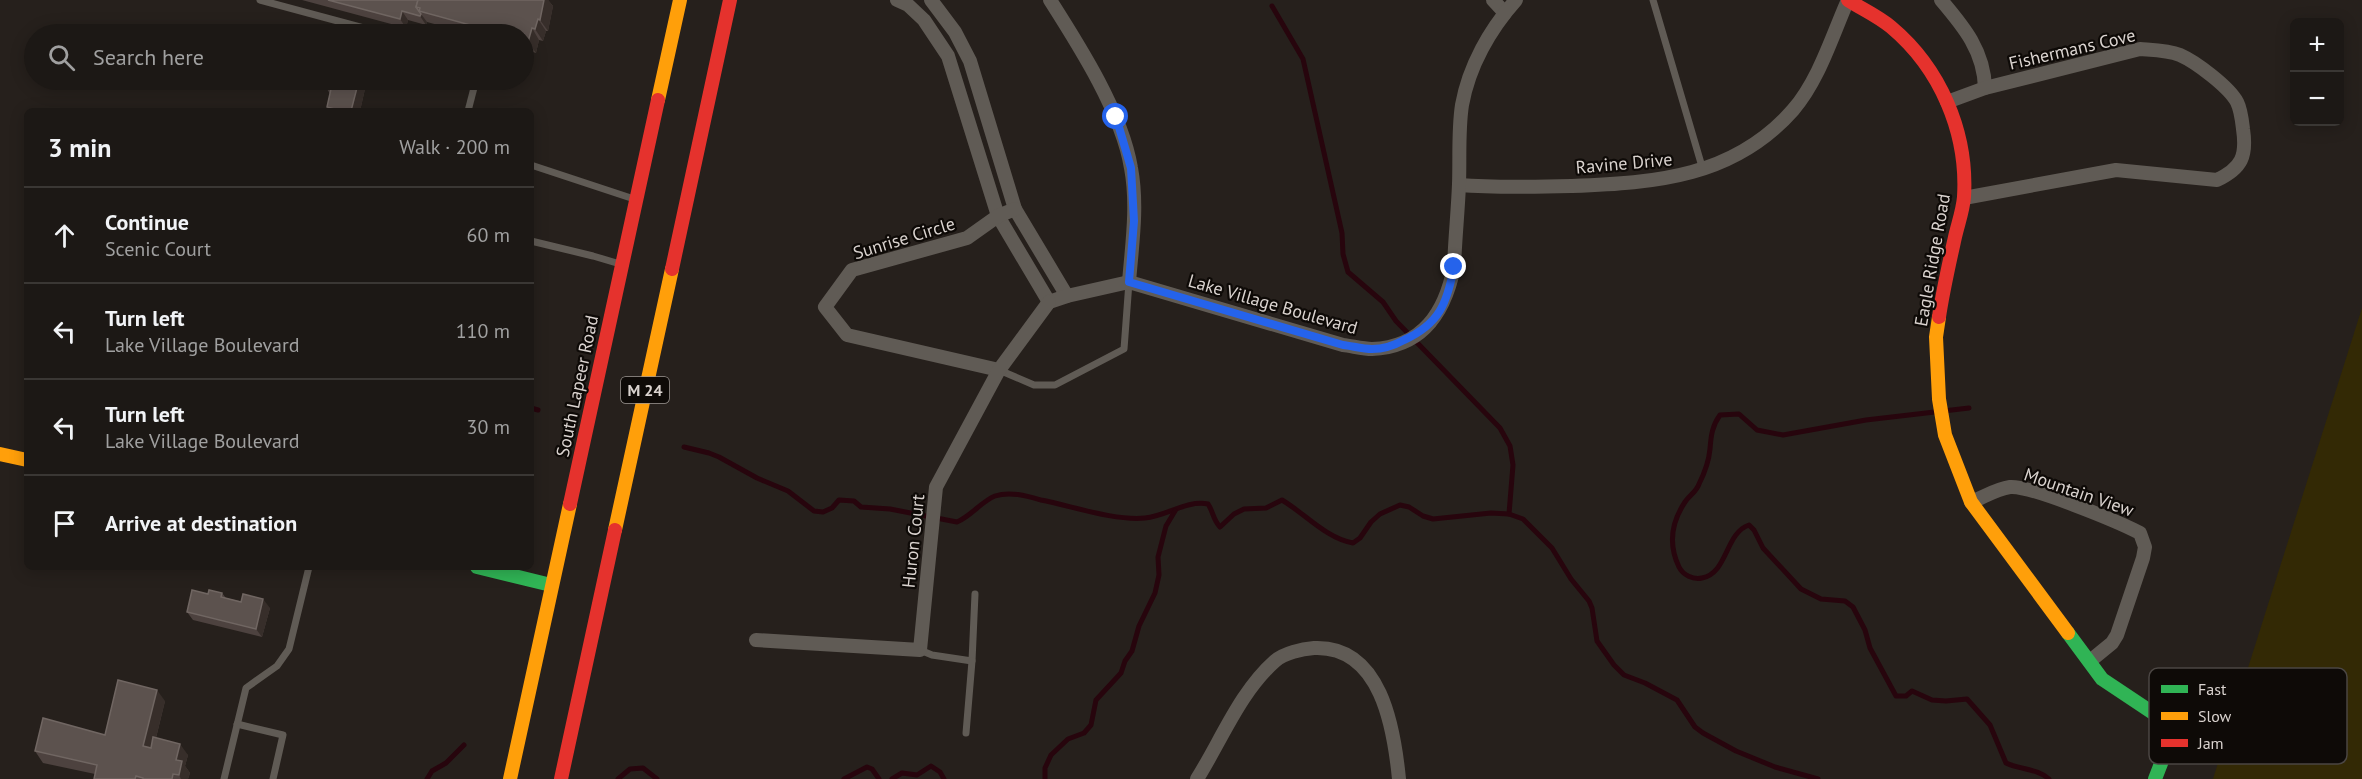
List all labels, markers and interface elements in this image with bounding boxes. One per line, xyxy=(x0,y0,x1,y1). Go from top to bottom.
map controls xyxy=(2290,18,2344,126)
button: + xyxy=(2290,18,2344,72)
street label: Fishermans Cove xyxy=(2006,23,2138,75)
search box xyxy=(24,24,534,90)
icon: search xyxy=(45,41,78,74)
text: Search here xyxy=(93,43,204,71)
button: − xyxy=(2290,72,2344,126)
route start xyxy=(1102,103,1128,129)
text: 3 min xyxy=(48,131,111,164)
text: Walk · 200 m xyxy=(399,134,510,160)
street label: Ravine Drive xyxy=(1575,147,1673,179)
street label: Eagle Ridge Road xyxy=(1909,192,1955,328)
text: Continue xyxy=(105,208,189,236)
street label: Sunrise Circle xyxy=(850,212,958,264)
icon: ahead xyxy=(48,219,81,252)
text: 60 m xyxy=(467,222,510,248)
text: Scenic Court xyxy=(105,236,211,262)
route end xyxy=(1440,253,1466,279)
street label: Lake Village Boulevard xyxy=(1186,269,1360,339)
text: Turn left xyxy=(105,304,185,332)
street label: South Lapeer Road xyxy=(551,313,603,459)
icon: left xyxy=(48,315,81,348)
text: 110 m xyxy=(456,318,510,344)
text: Lake Village Boulevard xyxy=(105,332,300,358)
road number: M 24 xyxy=(621,377,669,403)
text: Turn left xyxy=(105,400,185,428)
icon: left xyxy=(48,411,81,444)
text: 30 m xyxy=(467,414,510,440)
text: Lake Village Boulevard xyxy=(105,428,300,454)
street label: Mountain View xyxy=(2021,462,2138,522)
street label: Huron Court xyxy=(897,493,929,589)
icon: arrive xyxy=(48,507,81,540)
text: Arrive at destination xyxy=(105,509,297,537)
legend xyxy=(2149,668,2347,764)
text: Fast xyxy=(2198,679,2227,699)
text: Slow xyxy=(2198,706,2232,726)
text: Jam xyxy=(2197,733,2224,753)

